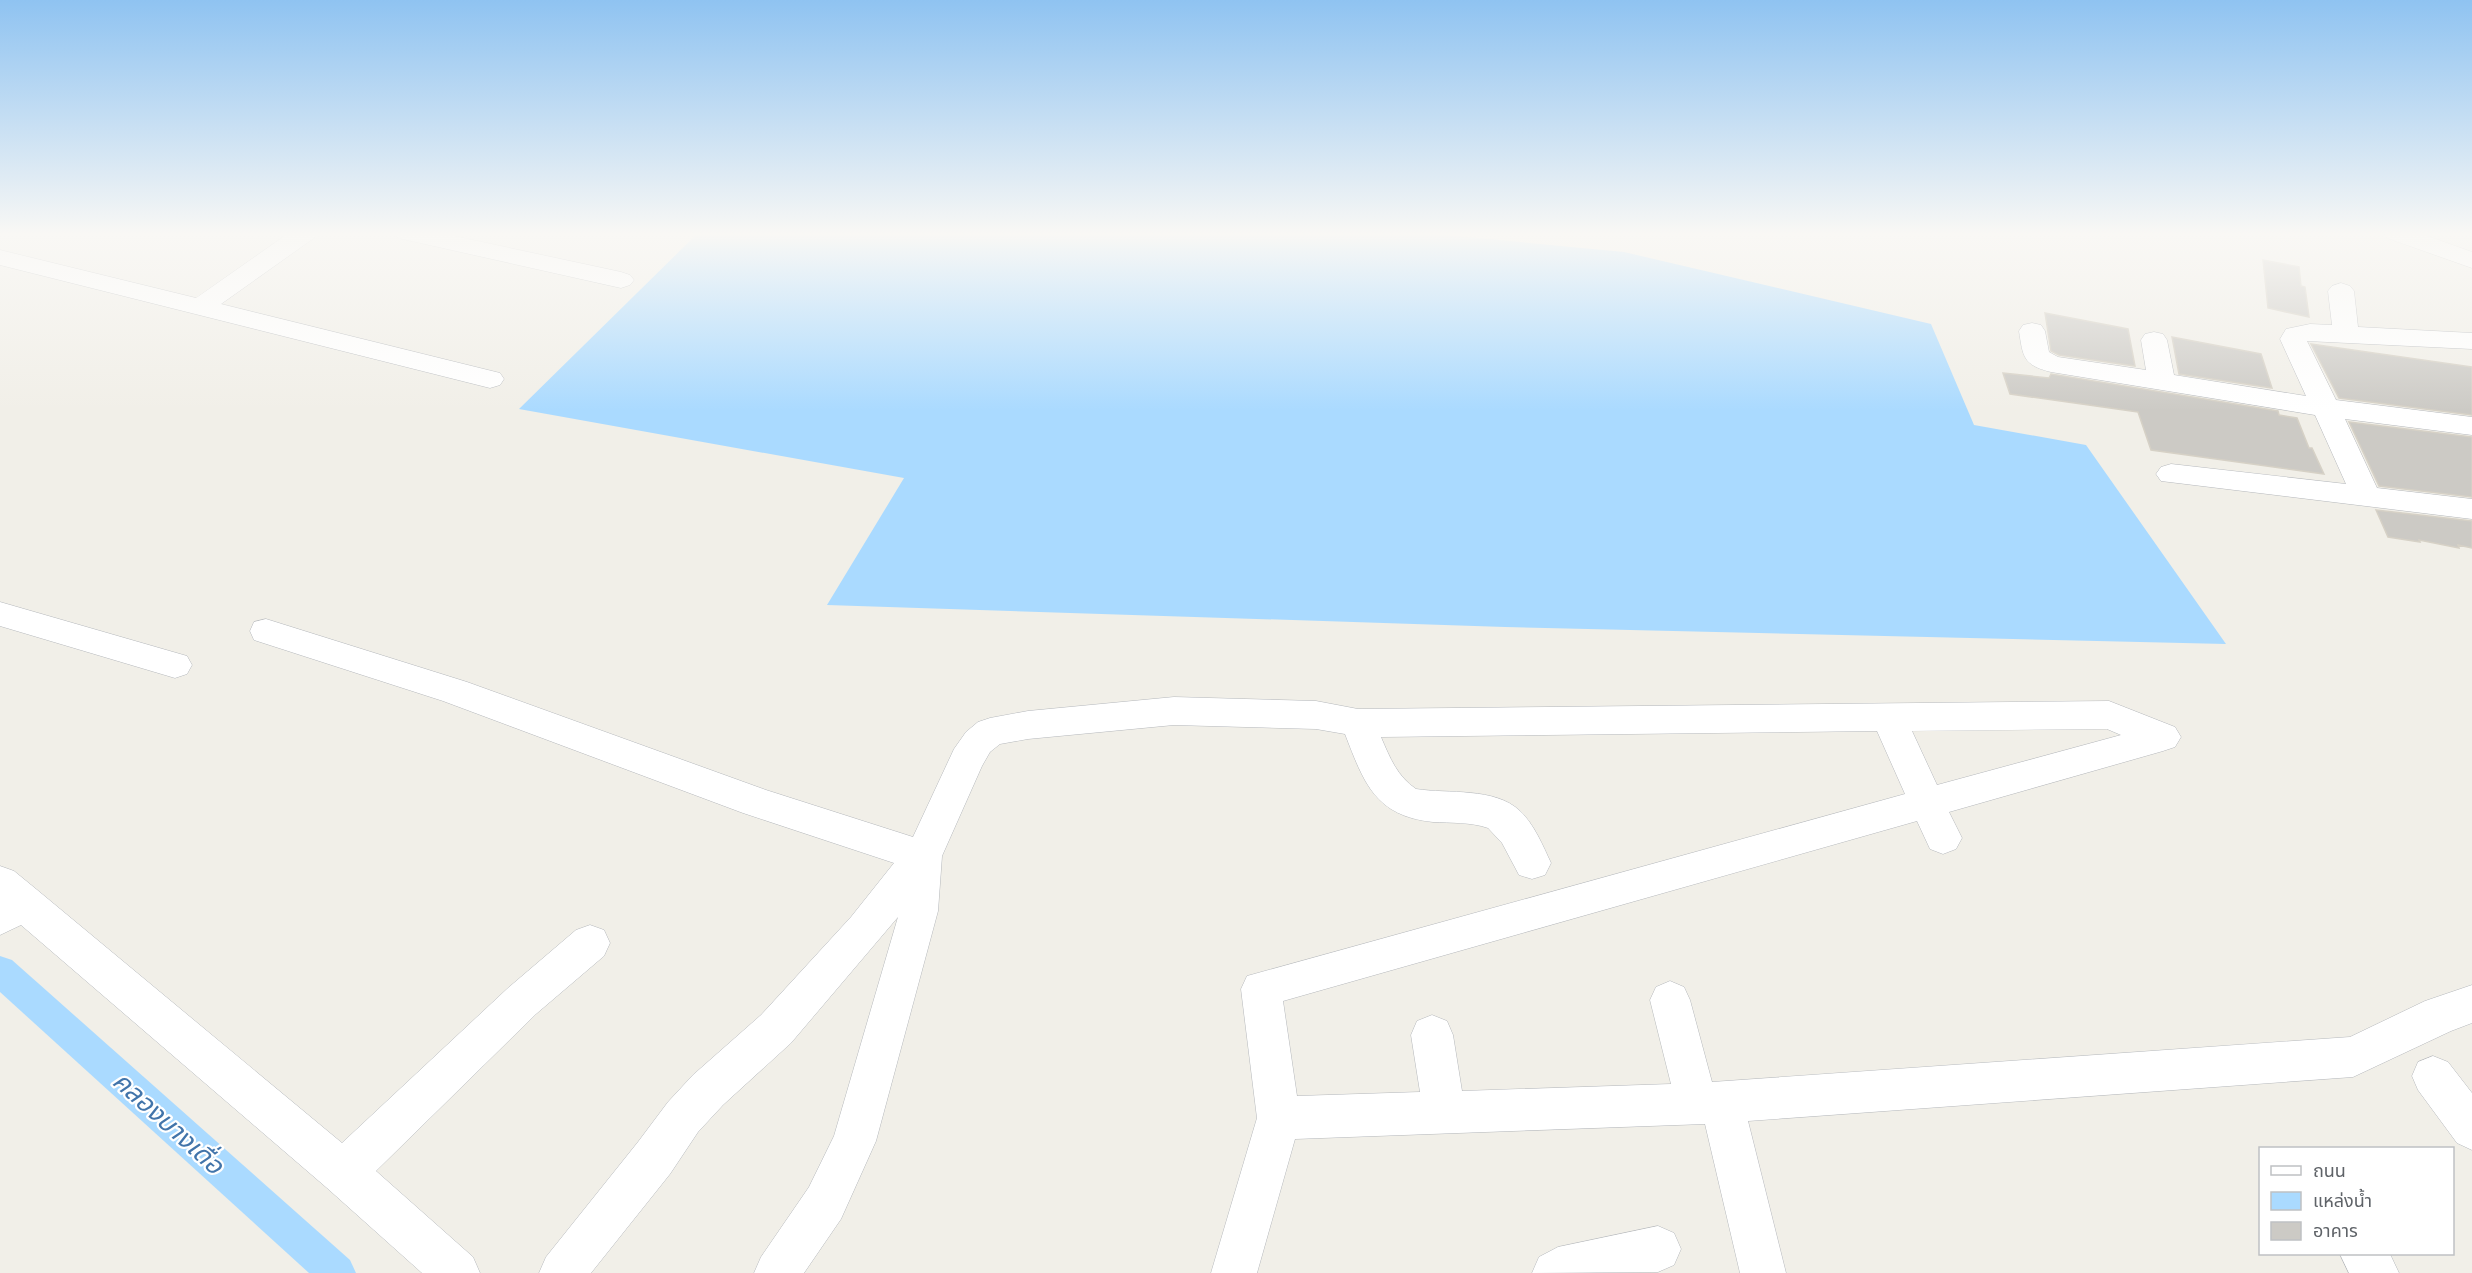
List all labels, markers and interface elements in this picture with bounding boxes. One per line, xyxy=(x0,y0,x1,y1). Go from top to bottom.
water label: คลองบางเดื่อ xyxy=(106,1062,233,1182)
legend xyxy=(2259,1147,2454,1255)
text: ถนน xyxy=(2313,1158,2346,1182)
text: แหล่งน้ำ xyxy=(2313,1188,2372,1212)
text: อาคาร xyxy=(2313,1218,2358,1242)

